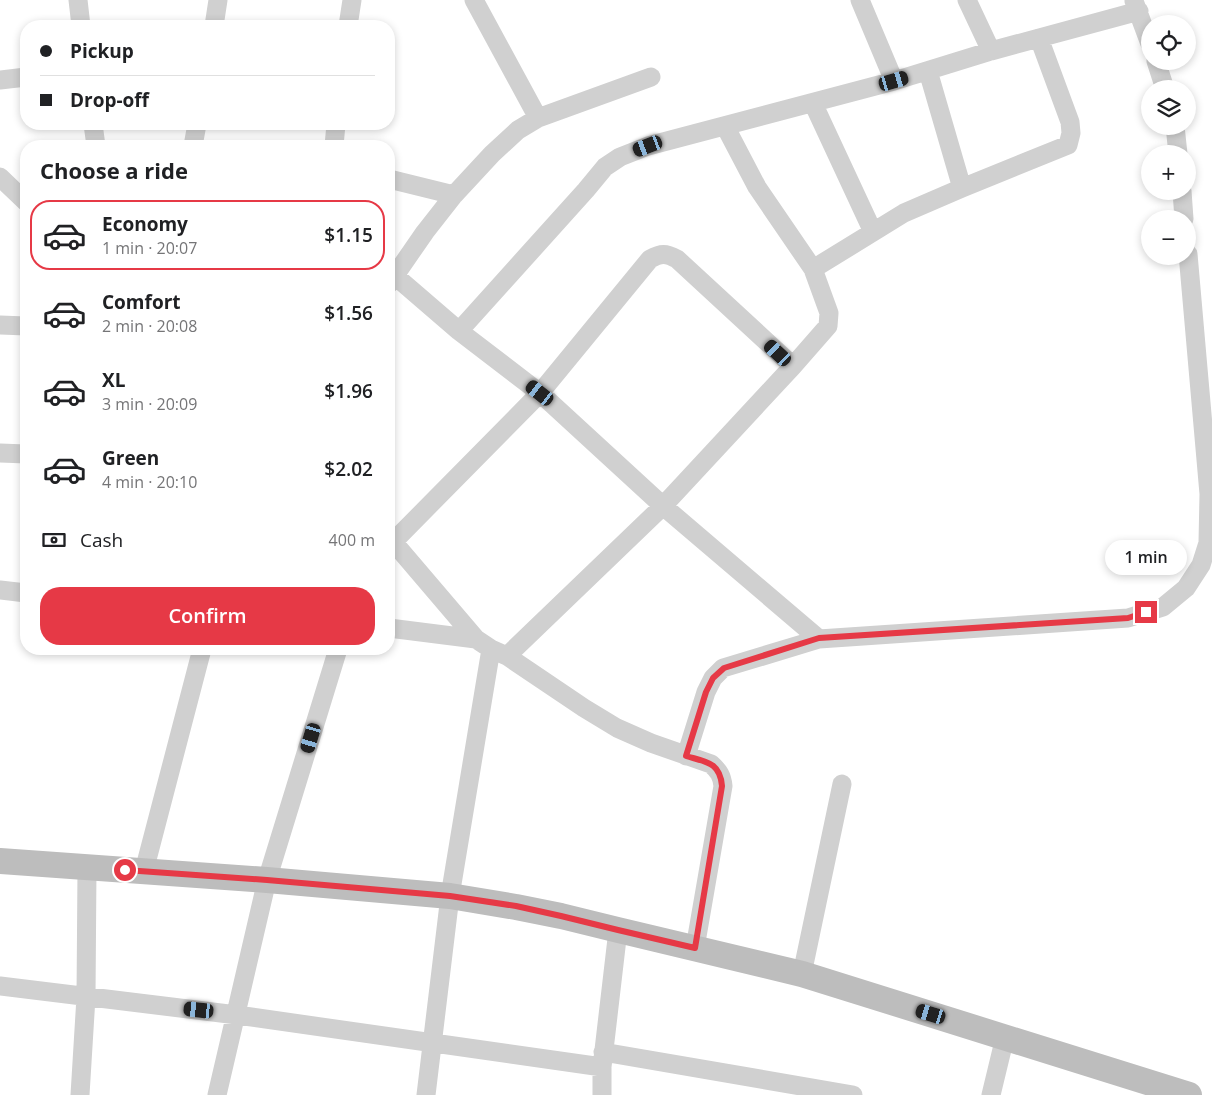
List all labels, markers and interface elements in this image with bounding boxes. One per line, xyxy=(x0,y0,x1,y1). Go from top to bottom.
map controls xyxy=(1141,15,1196,265)
button: locate xyxy=(1141,15,1196,70)
text: Pickup xyxy=(70,38,134,64)
car xyxy=(877,70,910,92)
button: layers xyxy=(1141,80,1196,135)
text: Drop-off xyxy=(70,87,149,113)
car xyxy=(631,134,664,158)
button: + xyxy=(1141,145,1196,200)
text: Choose a ride xyxy=(40,155,188,185)
button: − xyxy=(1141,210,1196,265)
text: Economy xyxy=(102,211,188,237)
icon: car xyxy=(42,213,87,258)
text: $1.15 xyxy=(324,222,373,248)
text: 1 min · 20:07 xyxy=(102,237,197,259)
text: Comfort xyxy=(102,289,181,315)
icon: car xyxy=(42,291,87,336)
text: $1.56 xyxy=(324,300,373,326)
text: 2 min · 20:08 xyxy=(102,315,197,337)
car xyxy=(761,337,794,369)
text: XL xyxy=(102,367,125,393)
icon: car xyxy=(42,369,87,414)
text: $1.96 xyxy=(324,378,373,404)
car xyxy=(523,378,556,408)
text: 3 min · 20:09 xyxy=(102,393,197,415)
text: Green xyxy=(102,445,159,471)
icon: car xyxy=(42,447,87,492)
text: $2.02 xyxy=(324,456,373,482)
text: 4 min · 20:10 xyxy=(102,471,197,493)
icon: cash xyxy=(40,526,68,554)
text: Cash xyxy=(80,527,123,553)
text: 400 m xyxy=(329,529,375,551)
callout: 1 min xyxy=(1105,540,1187,574)
text: 1 min xyxy=(1124,546,1168,568)
button: Confirm xyxy=(40,587,375,645)
route end xyxy=(1135,601,1157,623)
car xyxy=(299,721,322,755)
route start xyxy=(114,859,136,881)
car xyxy=(183,1001,214,1019)
car xyxy=(914,1002,947,1026)

